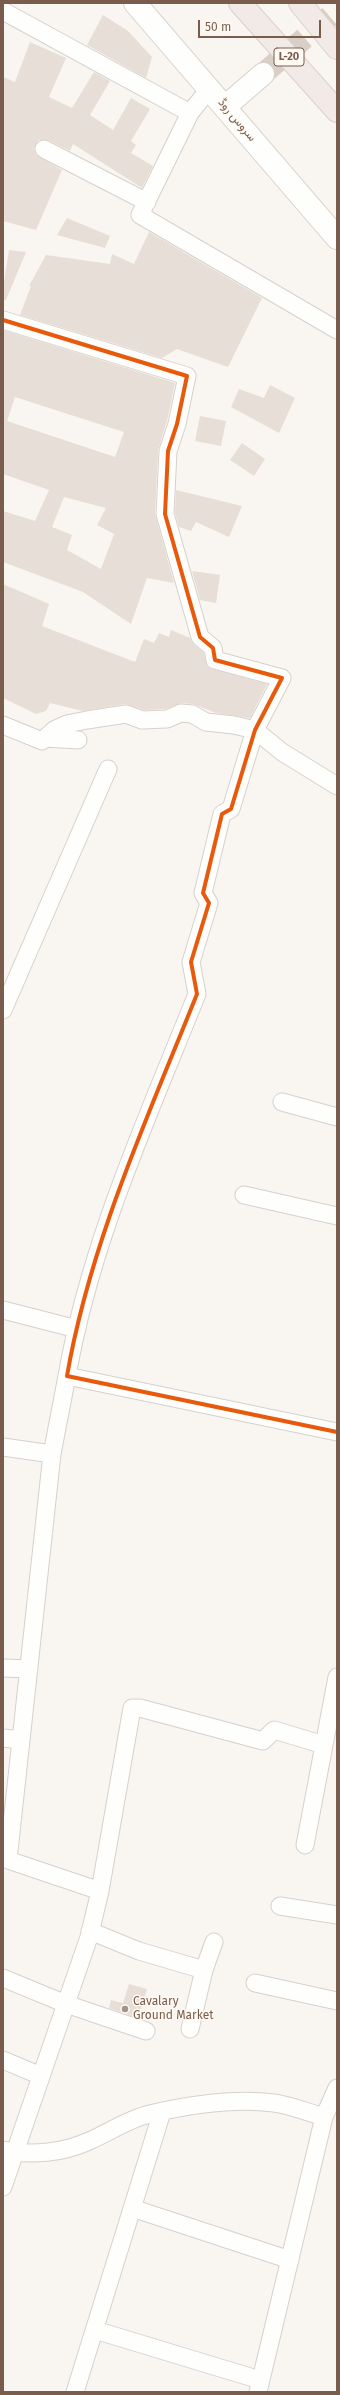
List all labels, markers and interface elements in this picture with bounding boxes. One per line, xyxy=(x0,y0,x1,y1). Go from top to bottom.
scale bar xyxy=(200,12,323,38)
text: 50 m xyxy=(205,20,231,34)
road number: L-20 xyxy=(274,48,304,66)
street label: سروس روڈ xyxy=(215,96,259,144)
place label: Cavalary Ground Market xyxy=(133,1995,214,2023)
marker: Cavalary Ground Market xyxy=(120,2004,130,2014)

